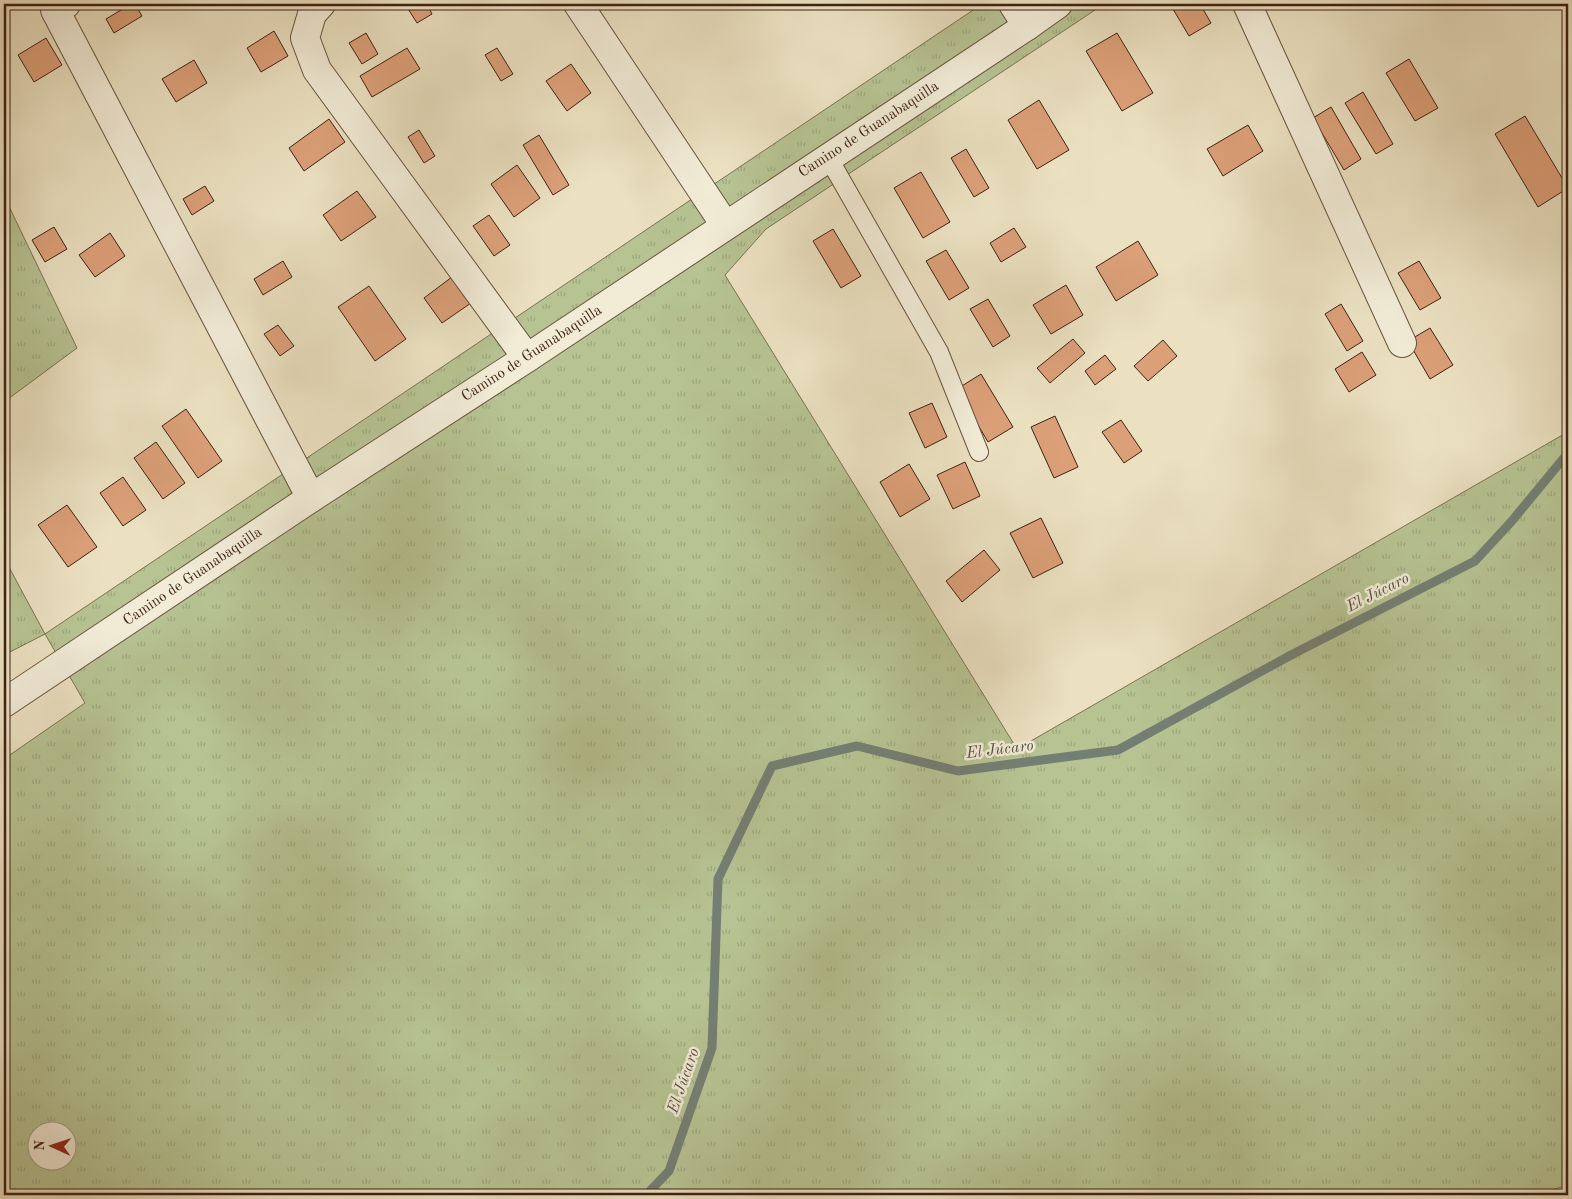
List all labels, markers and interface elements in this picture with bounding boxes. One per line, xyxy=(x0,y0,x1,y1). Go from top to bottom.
street label: Camino de Guanabaquilla xyxy=(796,79,942,181)
street label: Camino de Guanabaquilla xyxy=(459,303,605,405)
street label: Camino de Guanabaquilla xyxy=(121,525,266,629)
water label: El Júcaro xyxy=(1343,570,1412,616)
water label: El Júcaro xyxy=(964,738,1035,762)
water label: El Júcaro xyxy=(665,1046,703,1117)
north arrow xyxy=(28,1122,78,1172)
text: N xyxy=(33,1139,47,1151)

